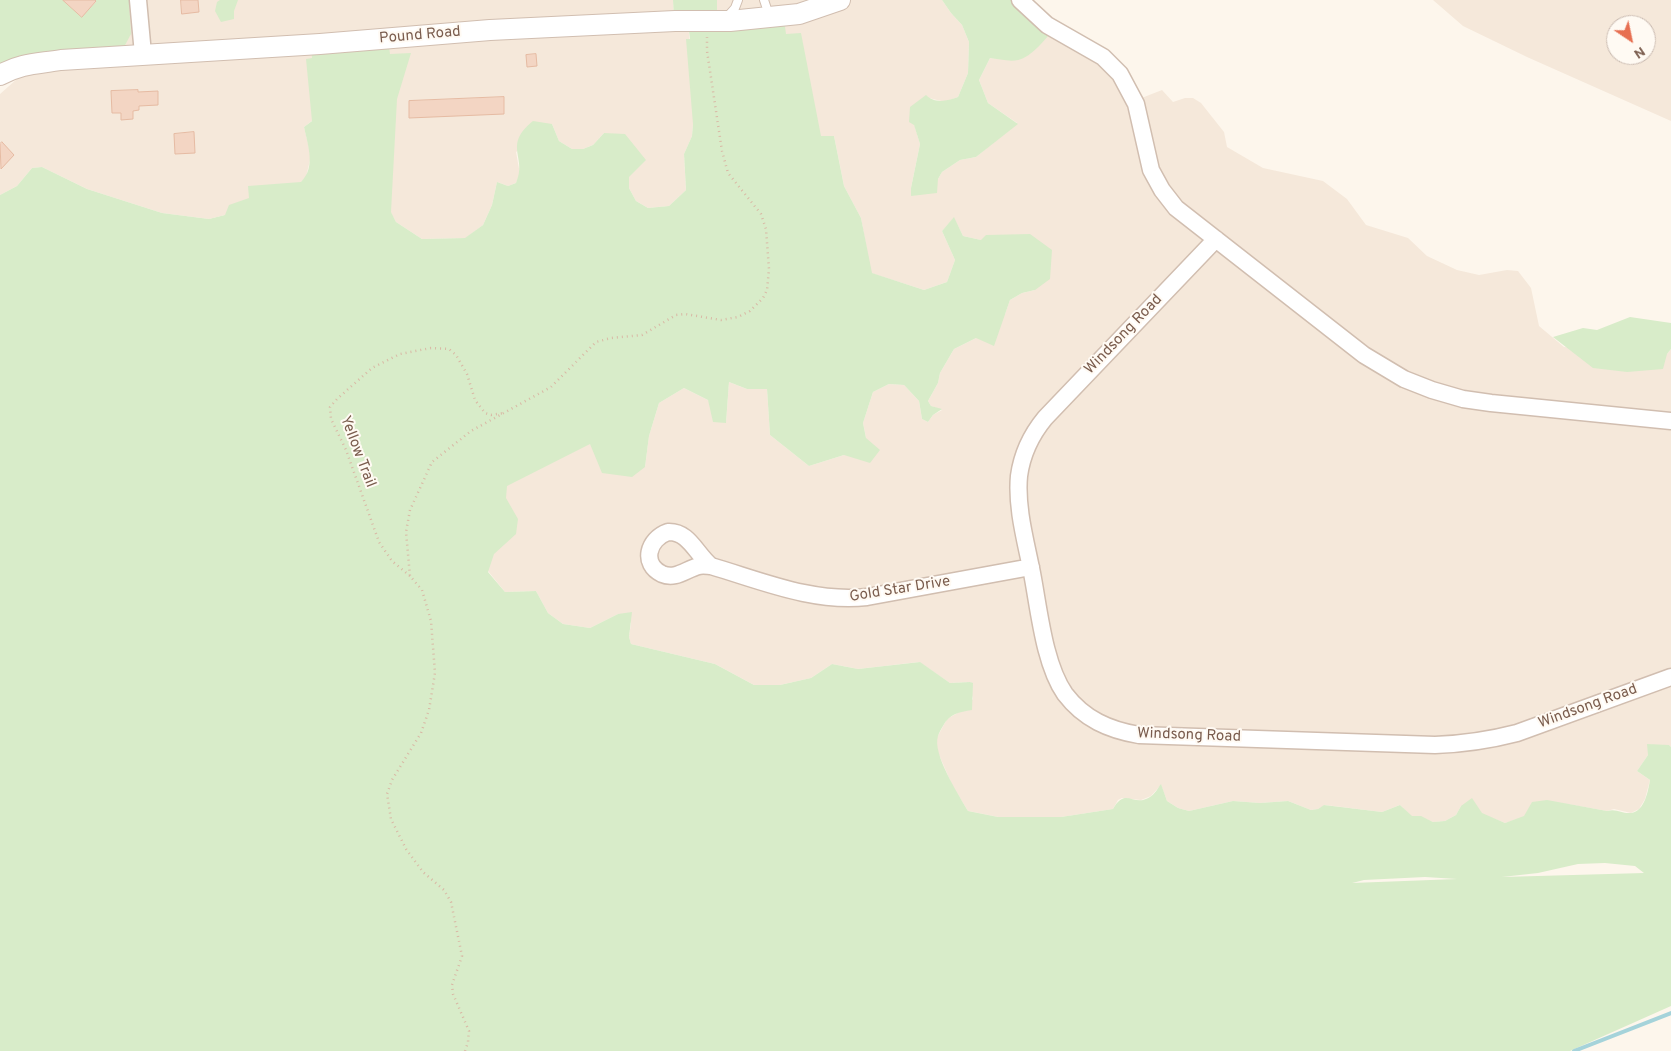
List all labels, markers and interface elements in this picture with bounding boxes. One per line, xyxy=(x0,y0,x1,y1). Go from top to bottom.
north arrow xyxy=(1606,15,1656,65)
street label: Pound Road xyxy=(378,23,462,49)
text: N xyxy=(1630,42,1648,62)
street label: Windsong Road xyxy=(1081,291,1167,379)
street label: Yellow Trail xyxy=(335,414,379,490)
street label: Gold Star Drive xyxy=(848,573,952,607)
street label: Windsong Road xyxy=(1536,681,1640,733)
street label: Windsong Road xyxy=(1137,725,1241,747)

